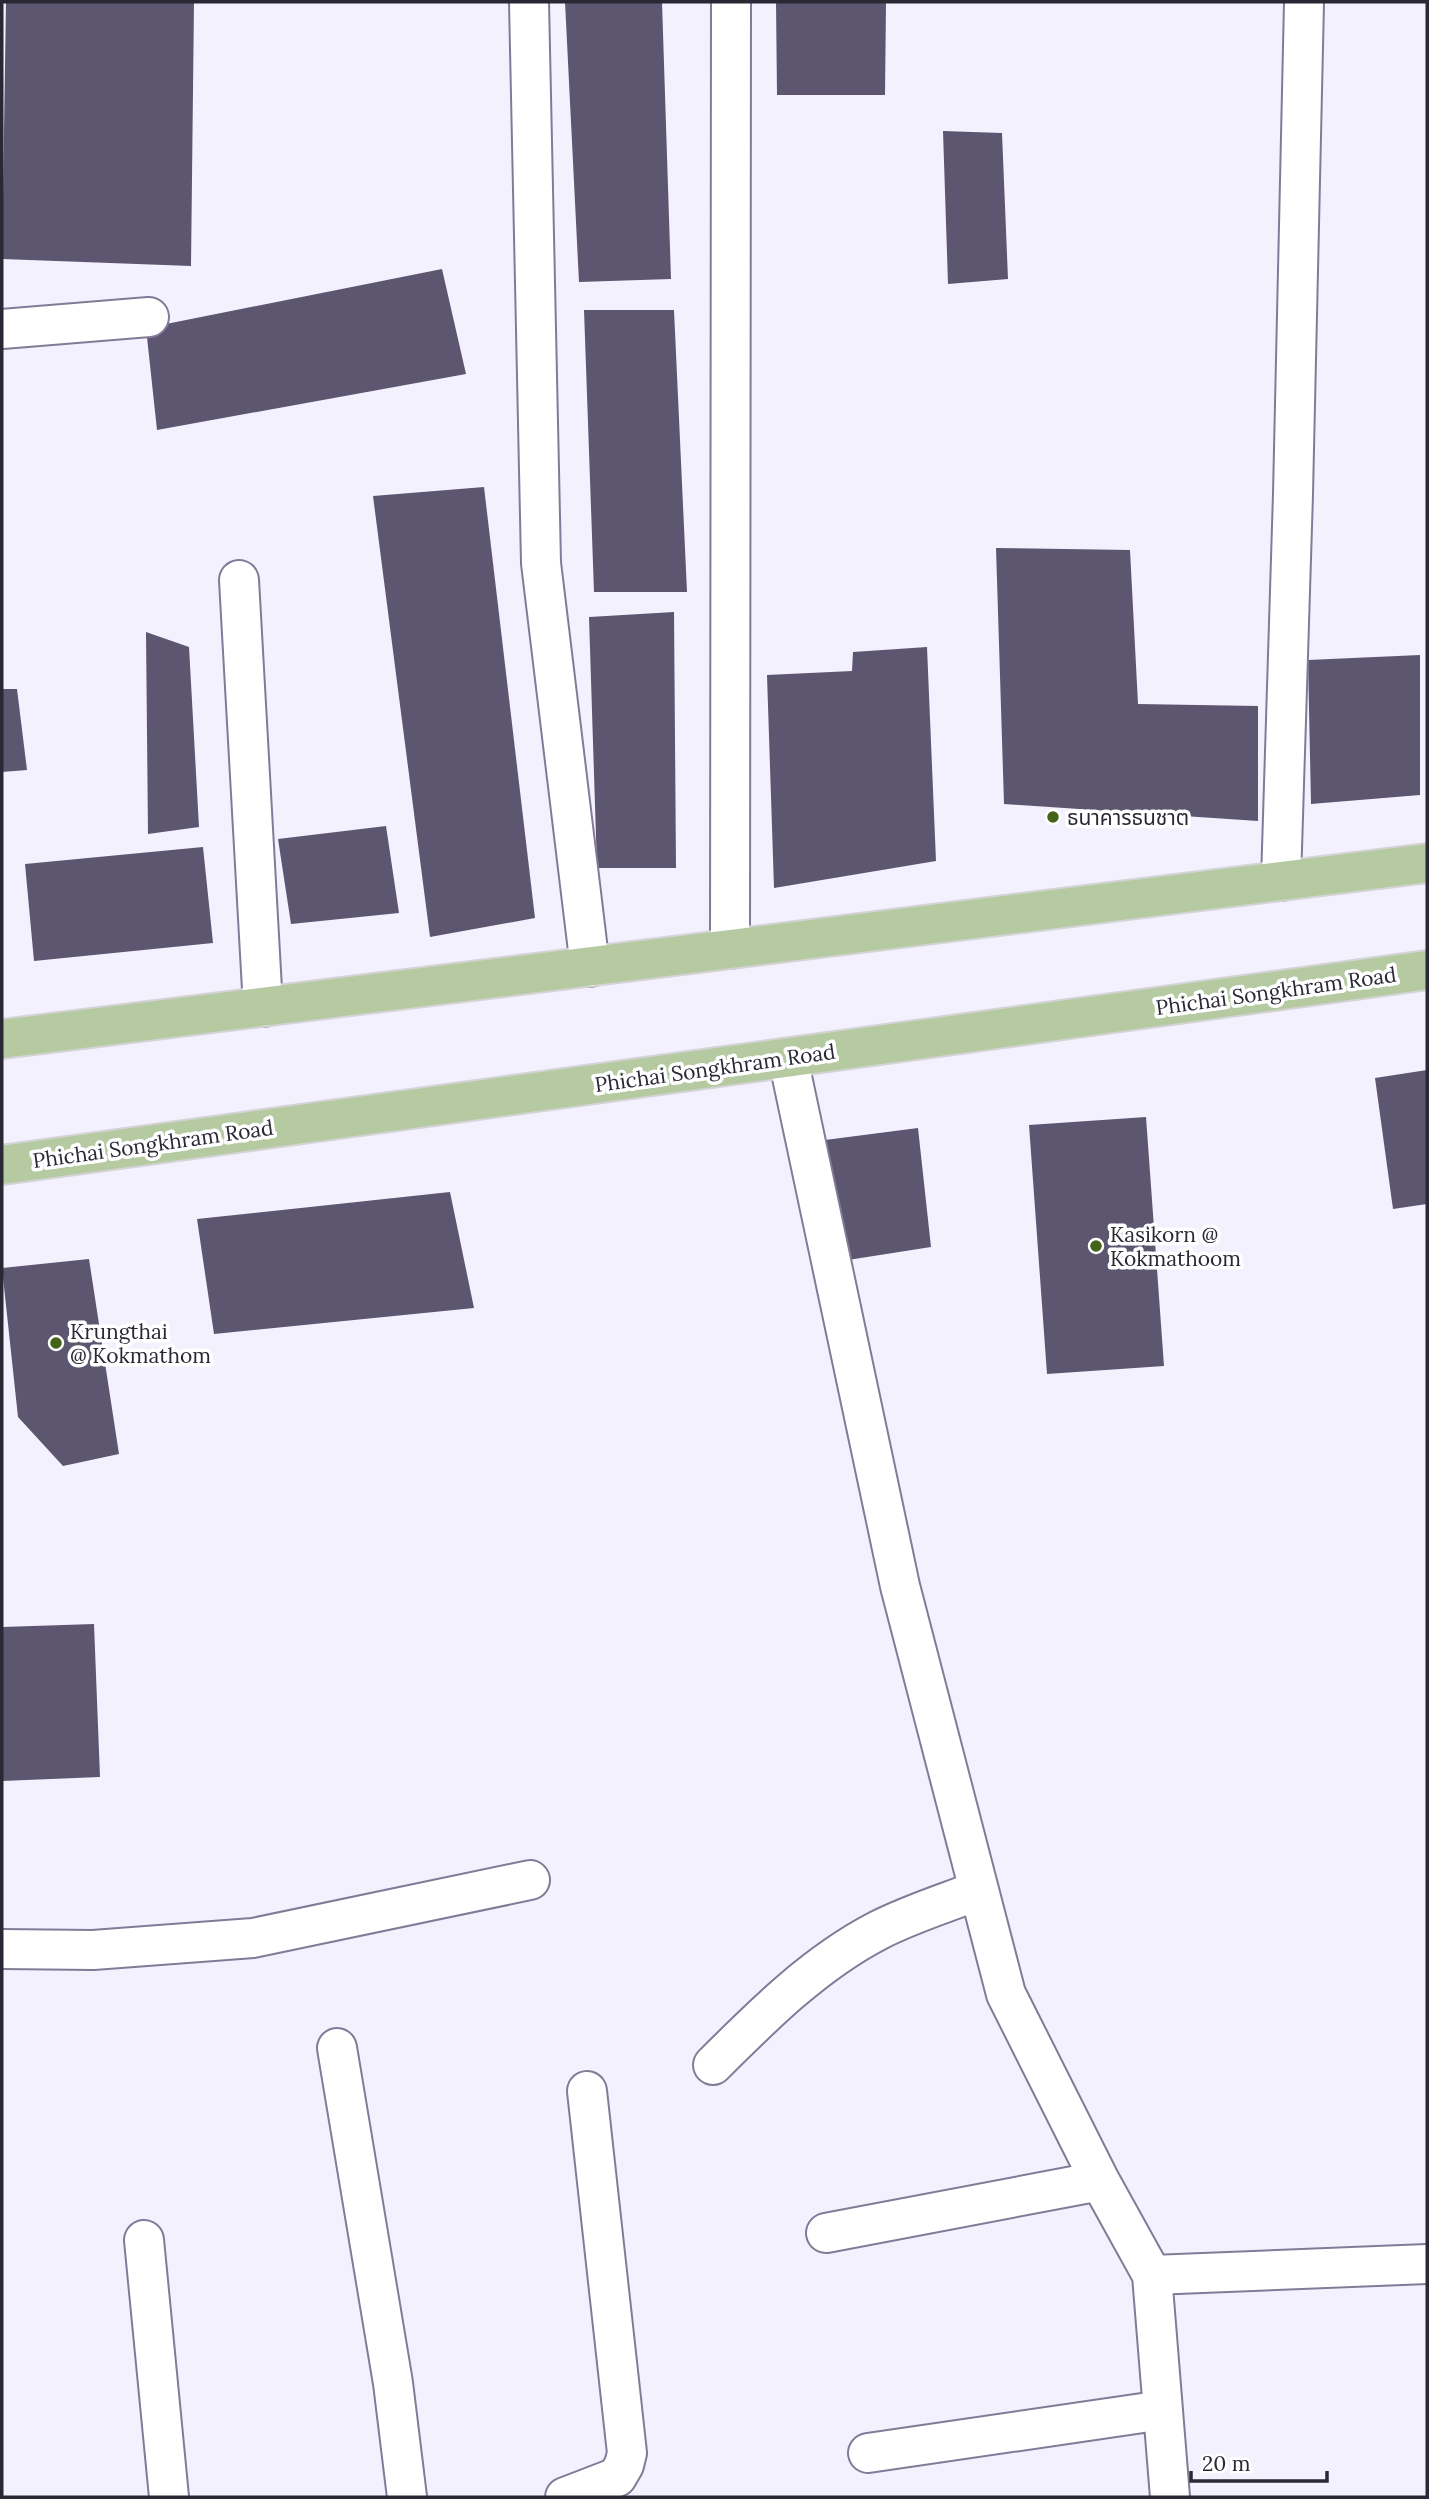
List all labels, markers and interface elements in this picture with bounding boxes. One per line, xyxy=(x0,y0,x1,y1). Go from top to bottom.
place label: ธนาคารธนชาต xyxy=(1067,804,1189,831)
marker: ธนาคารธนชาต xyxy=(1045,809,1061,825)
street label: Phichai Songkhram Road xyxy=(1154,961,1398,1021)
street label: Phichai Songkhram Road xyxy=(593,1038,837,1098)
street label: Phichai Songkhram Road xyxy=(31,1114,275,1174)
place label: Kasikorn @ Kokmathoom xyxy=(1110,1221,1241,1272)
marker: Kasikorn @ Kokmathoom xyxy=(1088,1238,1104,1254)
place label: Krungthai @ Kokmathom xyxy=(70,1318,211,1369)
marker: Krungthai @ Kokmathom xyxy=(48,1335,64,1351)
scale bar xyxy=(1191,2440,1328,2484)
text: 20 m xyxy=(1202,2450,1251,2477)

